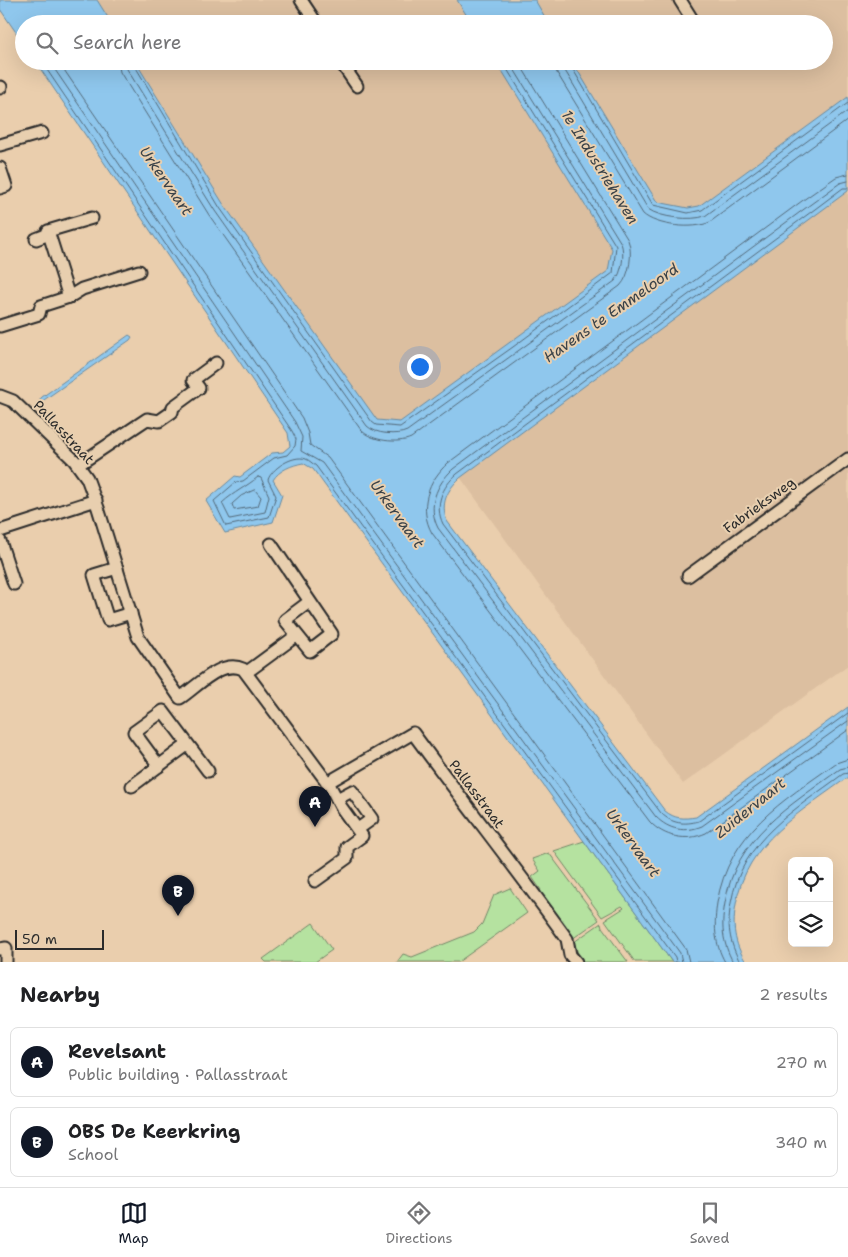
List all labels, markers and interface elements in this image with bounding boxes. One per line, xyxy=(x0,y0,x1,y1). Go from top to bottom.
search box xyxy=(15,15,833,70)
icon: search xyxy=(33,29,61,57)
text: Search here xyxy=(73,30,182,55)
water label: 1e Industriehaven xyxy=(557,106,643,228)
water label: Urkervaart xyxy=(135,142,197,220)
water label: Havens te Emmeloord xyxy=(540,259,683,367)
your location xyxy=(407,354,433,380)
street label: Pallasstraat xyxy=(30,396,98,468)
street label: Fabrieksweg xyxy=(720,473,798,537)
water label: Urkervaart xyxy=(365,476,429,553)
street label: Pallasstraat xyxy=(445,756,509,832)
water label: Zuidervaart xyxy=(710,773,790,843)
pin: A xyxy=(299,786,331,827)
water label: Urkervaart xyxy=(601,805,665,882)
map controls xyxy=(788,857,833,947)
button: locate xyxy=(788,857,833,902)
pin: B xyxy=(162,875,194,916)
button: layers xyxy=(788,902,833,947)
scale bar xyxy=(15,927,104,950)
text: 50 m xyxy=(22,930,57,948)
text: Nearby xyxy=(20,981,100,1009)
text: 2 results xyxy=(759,984,828,1005)
text: Revelsant xyxy=(68,1039,166,1064)
text: A xyxy=(31,1052,43,1073)
text: 270 m xyxy=(776,1052,827,1073)
text: Public building · Pallasstraat xyxy=(68,1064,288,1085)
text: OBS De Keerkring xyxy=(68,1119,240,1144)
text: B xyxy=(32,1132,42,1153)
text: 340 m xyxy=(775,1132,827,1153)
text: School xyxy=(68,1144,118,1165)
tab: Map xyxy=(119,1199,149,1247)
tab: Directions xyxy=(386,1199,452,1247)
tab: Saved xyxy=(690,1199,729,1247)

